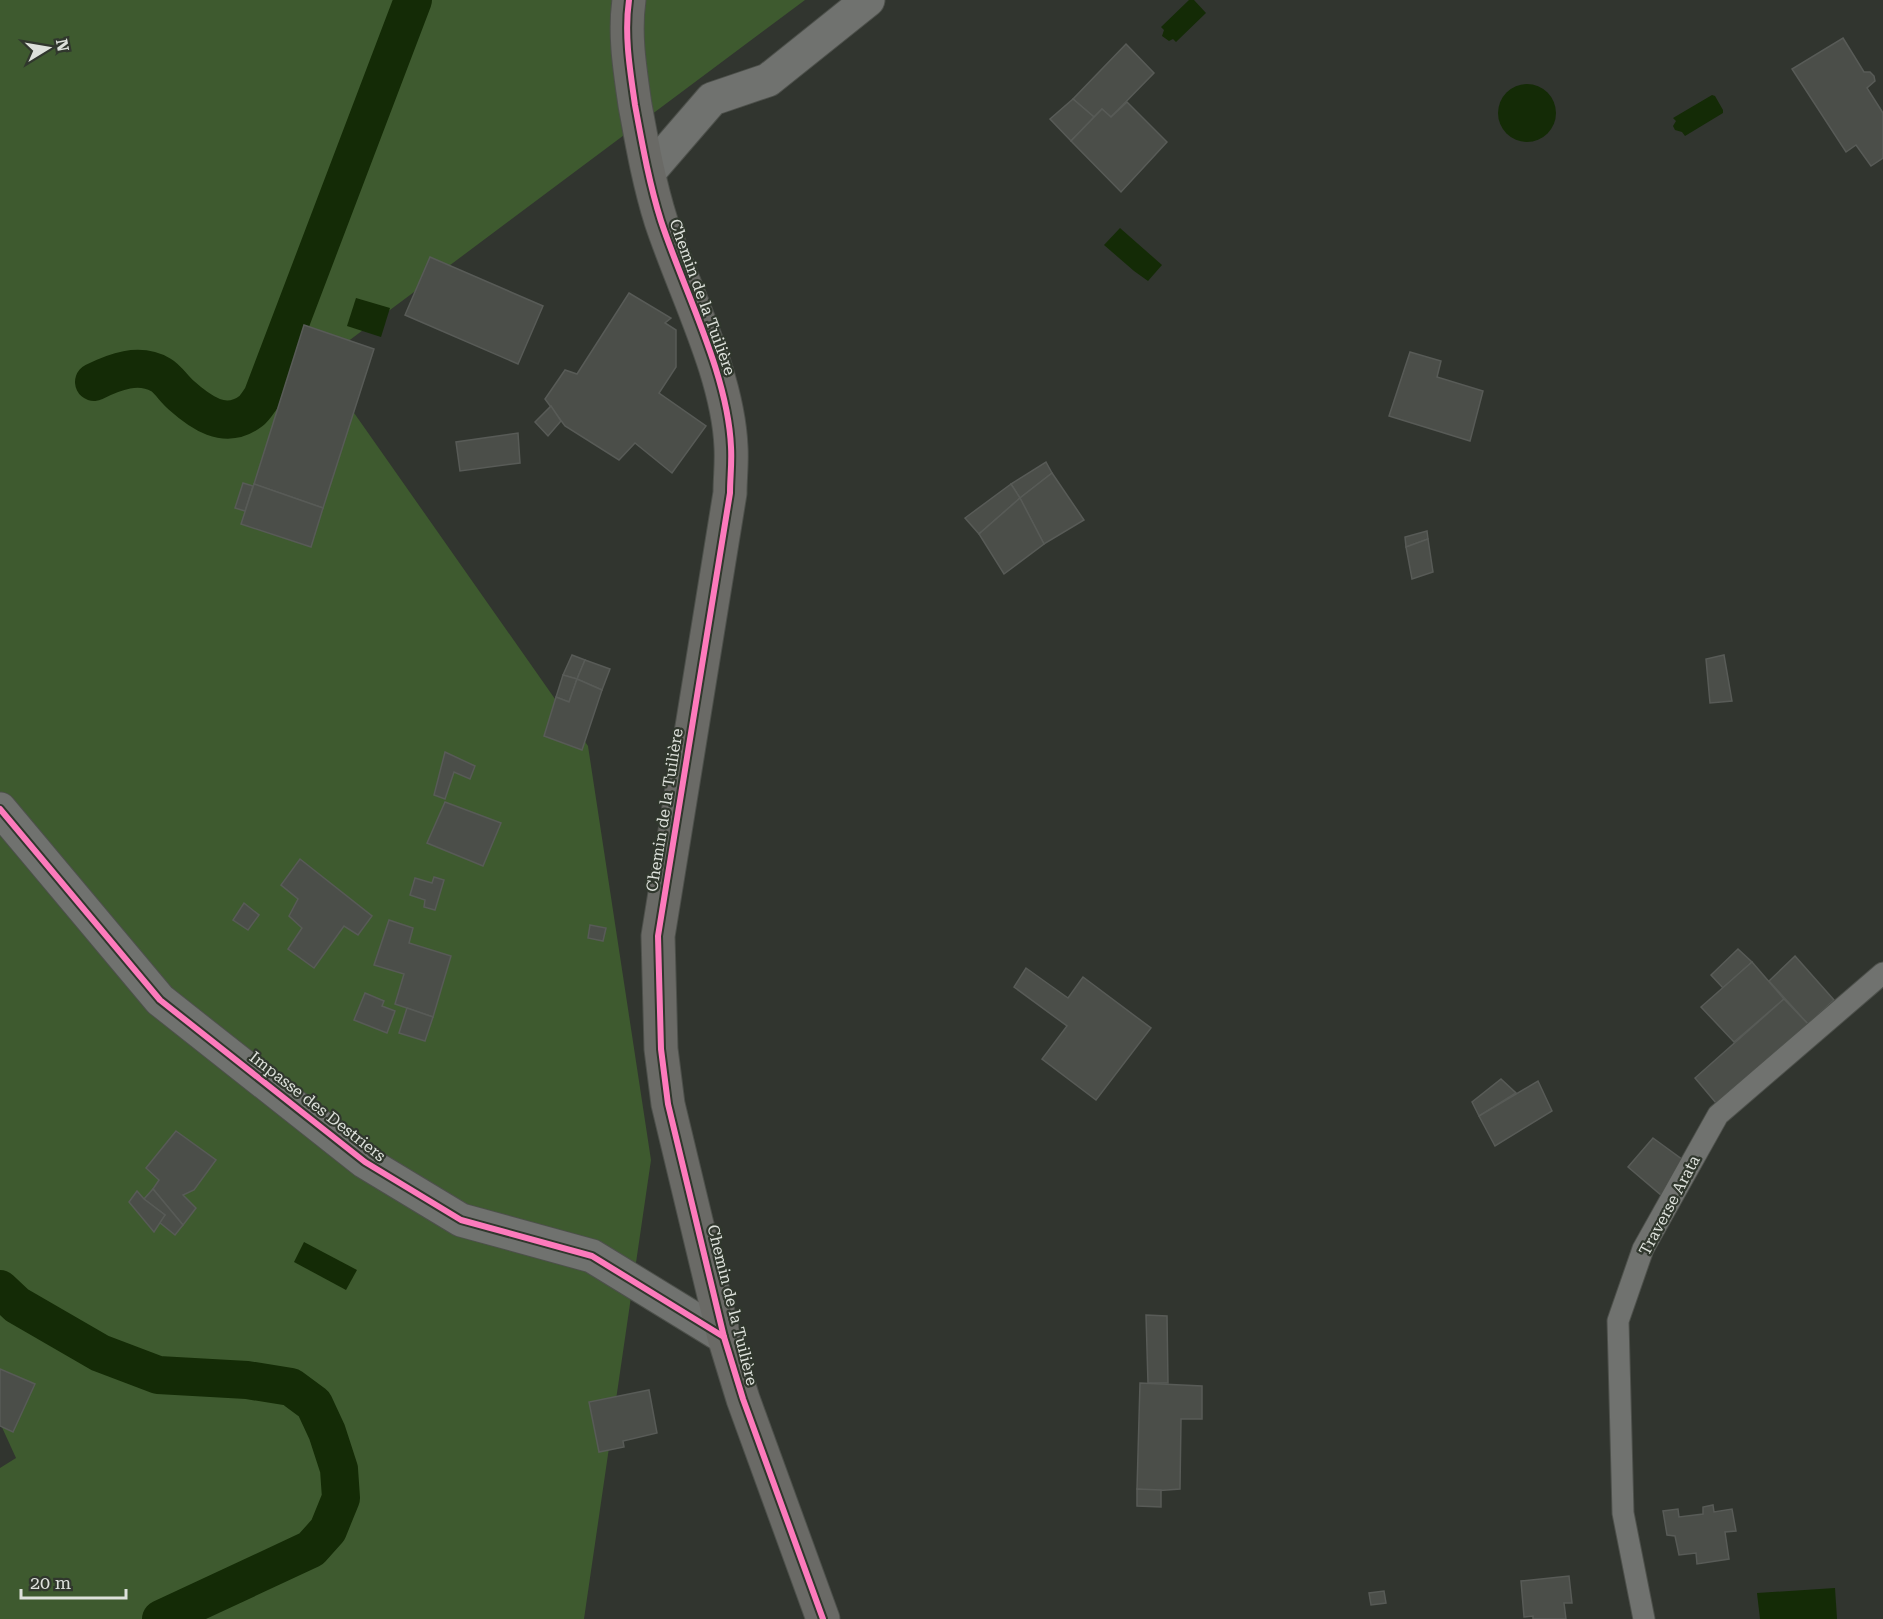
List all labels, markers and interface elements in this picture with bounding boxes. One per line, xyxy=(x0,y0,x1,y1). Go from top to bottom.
north arrow xyxy=(18,18,78,78)
text: N xyxy=(52,37,73,53)
street label: Chemin de la Tuilière xyxy=(665,216,740,378)
street label: Chemin de la Tuilière xyxy=(642,727,687,893)
street label: Impasse des Destriers xyxy=(246,1047,390,1166)
street label: Traverse Arata xyxy=(1635,1152,1704,1259)
street label: Chemin de la Tuilière xyxy=(703,1223,762,1388)
scale bar xyxy=(21,1562,126,1600)
text: 20 m xyxy=(30,1572,71,1593)

